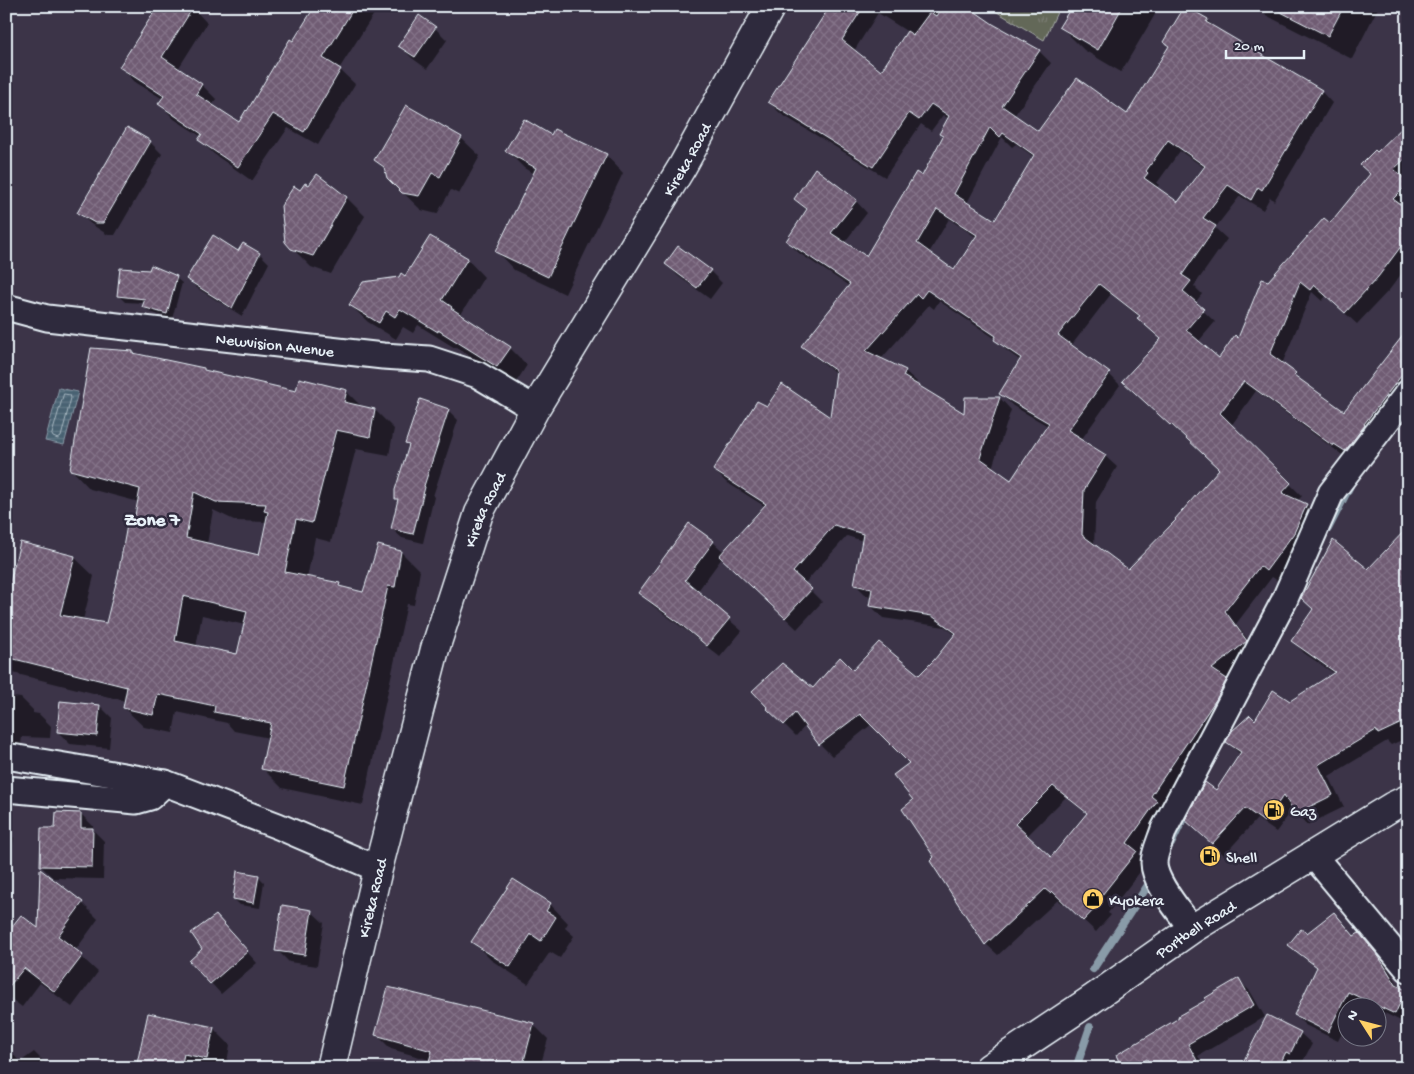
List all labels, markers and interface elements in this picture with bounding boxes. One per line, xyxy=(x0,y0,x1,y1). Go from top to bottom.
scale bar xyxy=(1226,28,1304,60)
text: 20 m xyxy=(1234,38,1264,56)
street label: Kireka Road xyxy=(661,119,718,201)
street label: Newvision Avenue xyxy=(215,331,336,363)
street label: Kireka Road xyxy=(462,468,513,550)
district label: Zone 7 xyxy=(124,510,181,533)
fuel station icon: Gaz xyxy=(1262,798,1286,822)
place label: Gaz xyxy=(1290,804,1317,823)
fuel station icon: Shell xyxy=(1198,844,1222,868)
place label: Shell xyxy=(1226,850,1257,869)
street label: Kireka Road xyxy=(356,855,394,940)
shop icon: Kyokera xyxy=(1081,887,1105,911)
place label: Kyokera xyxy=(1109,893,1165,912)
street label: Portbell Road xyxy=(1153,898,1242,965)
north arrow xyxy=(1336,996,1386,1046)
text: N xyxy=(1344,1007,1363,1025)

